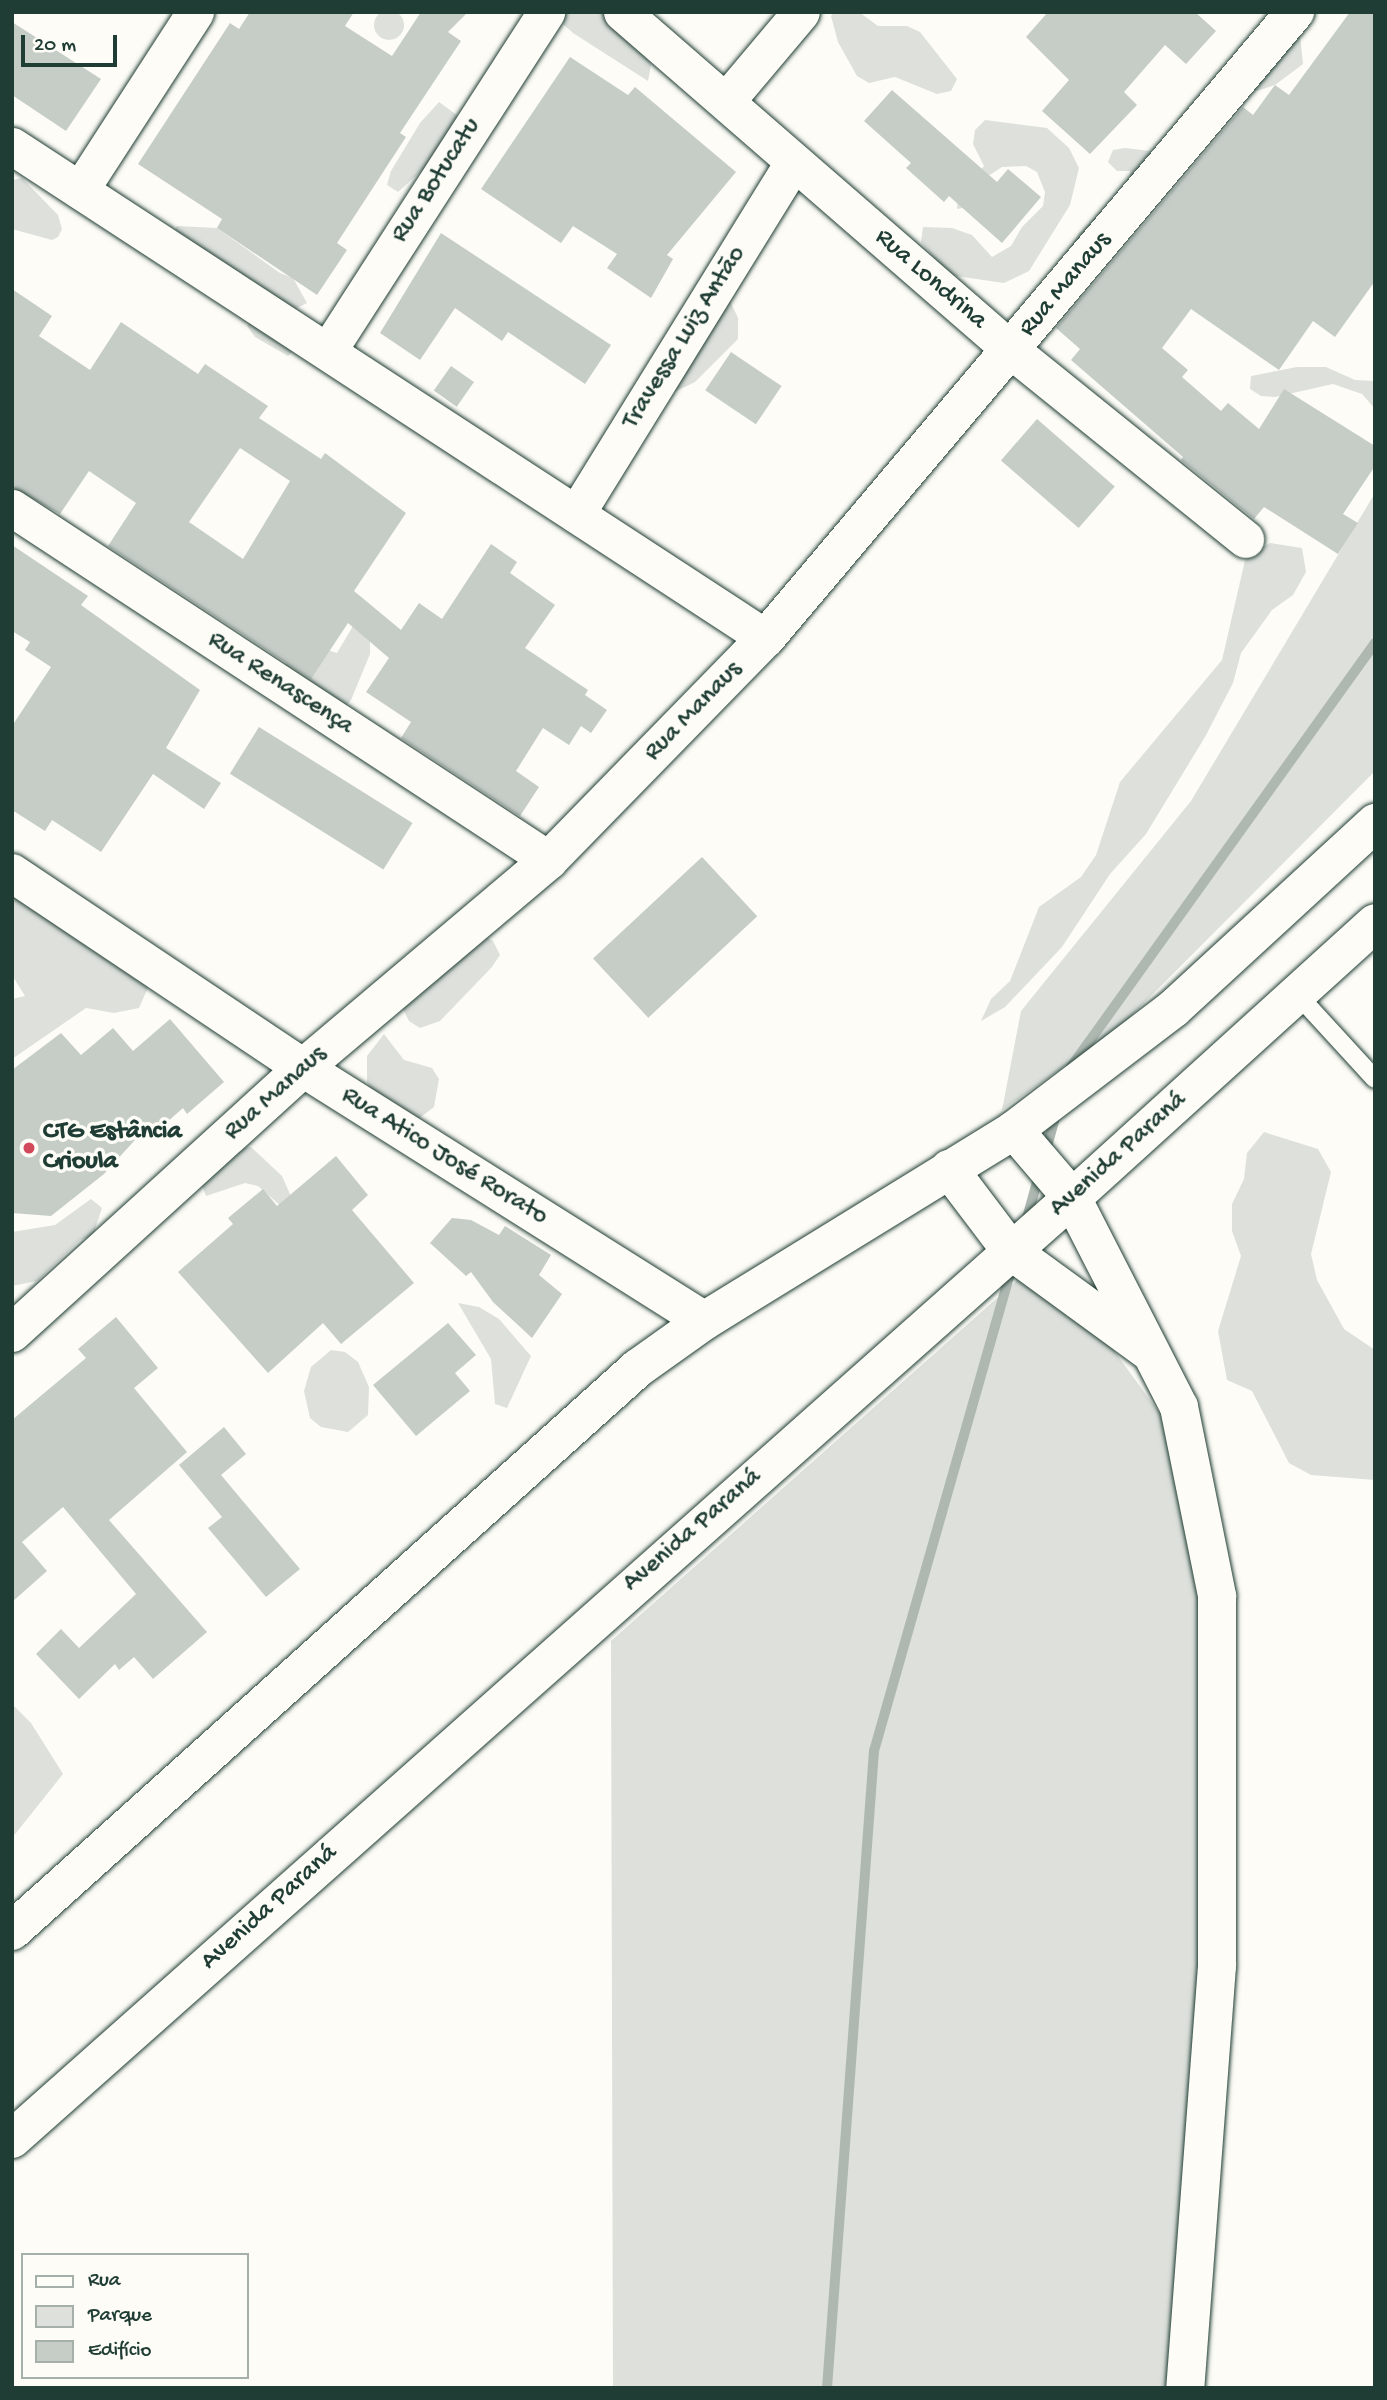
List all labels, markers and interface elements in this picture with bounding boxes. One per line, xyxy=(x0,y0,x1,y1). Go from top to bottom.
scale bar xyxy=(24,21,121,65)
text: 20 m xyxy=(34,34,76,59)
street label: Rua Botucatu xyxy=(385,113,489,249)
street label: Rua Londrina xyxy=(867,223,993,337)
street label: Rua Manaus xyxy=(1013,226,1119,344)
street label: Travessa Luiz Antão xyxy=(616,241,754,435)
street label: Rua Renascença xyxy=(201,625,359,743)
street label: Rua Manaus xyxy=(639,655,749,769)
street label: Rua Manaus xyxy=(218,1040,334,1148)
street label: Rua Atico José Rorato xyxy=(335,1081,553,1233)
street label: Avenida Paraná xyxy=(1044,1085,1194,1225)
place label: CTG Estância Crioula xyxy=(43,1117,182,1178)
marker: CTG Estância Crioula xyxy=(21,1140,37,1156)
street label: Avenida Paraná xyxy=(617,1462,769,1600)
street label: Avenida Paraná xyxy=(195,1838,345,1978)
legend xyxy=(21,2253,248,2379)
text: Rua xyxy=(88,2269,121,2294)
text: Parque xyxy=(88,2304,152,2329)
text: Edifício xyxy=(88,2339,152,2364)

